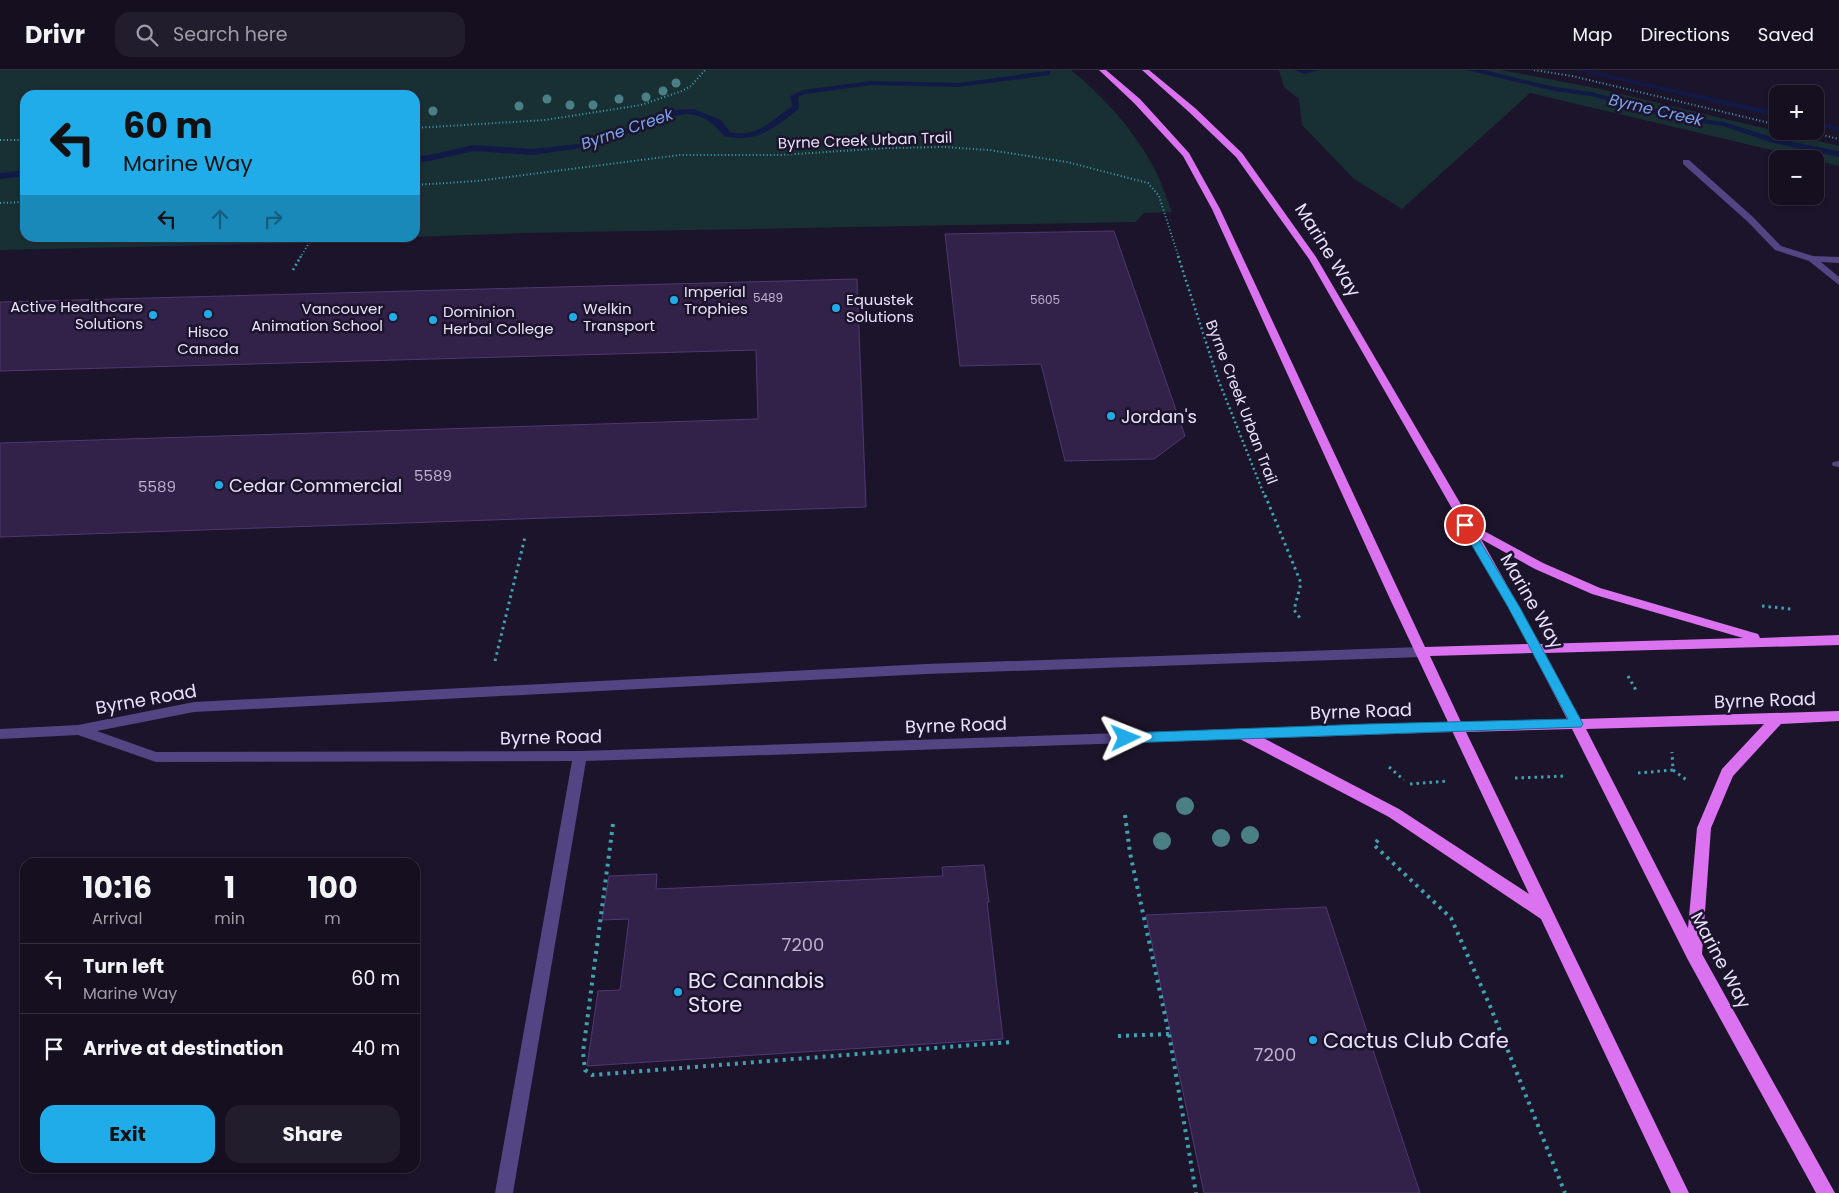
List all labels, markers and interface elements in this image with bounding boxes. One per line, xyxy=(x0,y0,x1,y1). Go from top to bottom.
search box xyxy=(115,12,465,57)
text: Drivr xyxy=(25,18,85,51)
icon: search xyxy=(133,21,161,49)
text: Search here xyxy=(173,21,288,48)
text: Map xyxy=(1573,22,1612,47)
text: Directions xyxy=(1640,22,1730,47)
text: Saved xyxy=(1758,22,1814,47)
map controls xyxy=(1769,85,1824,205)
button: + xyxy=(1769,85,1824,140)
water label: Byrne Creek xyxy=(1607,88,1706,132)
text: 60 m xyxy=(123,101,213,150)
water label: Byrne Creek xyxy=(578,102,677,156)
icon: left xyxy=(40,110,105,175)
street label: Byrne Creek Urban Trail xyxy=(777,126,953,154)
text: Marine Way xyxy=(123,148,253,179)
button: − xyxy=(1769,150,1824,205)
street label: Marine Way xyxy=(1289,198,1367,302)
icon: left xyxy=(153,205,181,233)
icon: ahead xyxy=(206,205,234,233)
icon: right xyxy=(259,205,287,233)
place label: Imperial Trophies xyxy=(684,281,748,319)
house number: 5489 xyxy=(753,289,783,306)
place label: Equustek Solutions xyxy=(846,289,914,327)
house number: 5605 xyxy=(1030,291,1060,308)
marker: Imperial Trophies xyxy=(668,294,680,306)
place label: Active Healthcare Solutions xyxy=(10,296,143,334)
place label: Vancouver Animation School xyxy=(251,298,383,336)
place label: Welkin Transport xyxy=(583,298,655,336)
place label: Dominion Herbal College xyxy=(443,301,554,339)
marker: Equustek Solutions xyxy=(830,302,842,314)
marker: Hisco Canada xyxy=(202,308,214,320)
marker: Active Healthcare Solutions xyxy=(147,309,159,321)
marker: Vancouver Animation School xyxy=(387,311,399,323)
marker: Welkin Transport xyxy=(567,311,579,323)
marker: Dominion Herbal College xyxy=(427,314,439,326)
street label: Byrne Creek Urban Trail xyxy=(1201,317,1283,487)
place label: Hisco Canada xyxy=(177,321,239,359)
place label: Jordan's xyxy=(1121,404,1197,429)
marker: Jordan's xyxy=(1105,410,1117,422)
house number: 5589 xyxy=(414,465,452,486)
place label: Cedar Commercial xyxy=(229,473,402,498)
house number: 5589 xyxy=(138,476,176,497)
marker: Cedar Commercial xyxy=(213,479,225,491)
pin xyxy=(1444,504,1486,546)
icon: arrive xyxy=(1451,511,1479,539)
street label: Marine Way xyxy=(1495,549,1569,653)
street label: Byrne Road xyxy=(94,678,198,720)
street label: Byrne Road xyxy=(1714,686,1816,714)
street label: Byrne Road xyxy=(1310,697,1412,725)
street label: Byrne Road xyxy=(905,711,1007,739)
position arrow xyxy=(1099,711,1151,763)
street label: Byrne Road xyxy=(500,724,602,750)
text: 10:16 xyxy=(82,866,152,909)
text: 1 xyxy=(224,866,235,909)
text: 100 xyxy=(307,866,358,909)
text: Arrival xyxy=(92,907,142,930)
text: min xyxy=(214,907,245,930)
text: m xyxy=(324,907,341,930)
street label: Marine Way xyxy=(1685,907,1757,1013)
house number: 7200 xyxy=(782,932,824,957)
text: Turn left xyxy=(83,953,164,980)
icon: left xyxy=(40,965,68,993)
text: 60 m xyxy=(351,965,400,992)
place label: BC Cannabis Store xyxy=(688,966,825,1019)
text: Marine Way xyxy=(83,982,177,1005)
marker: BC Cannabis Store xyxy=(672,986,684,998)
place label: Cactus Club Cafe xyxy=(1323,1026,1509,1055)
marker: Cactus Club Cafe xyxy=(1307,1034,1319,1046)
icon: arrive xyxy=(40,1035,68,1063)
text: Arrive at destination xyxy=(83,1035,284,1062)
text: 40 m xyxy=(351,1035,400,1062)
house number: 7200 xyxy=(1254,1042,1296,1067)
button: Exit xyxy=(40,1105,215,1163)
button: Share xyxy=(225,1105,400,1163)

